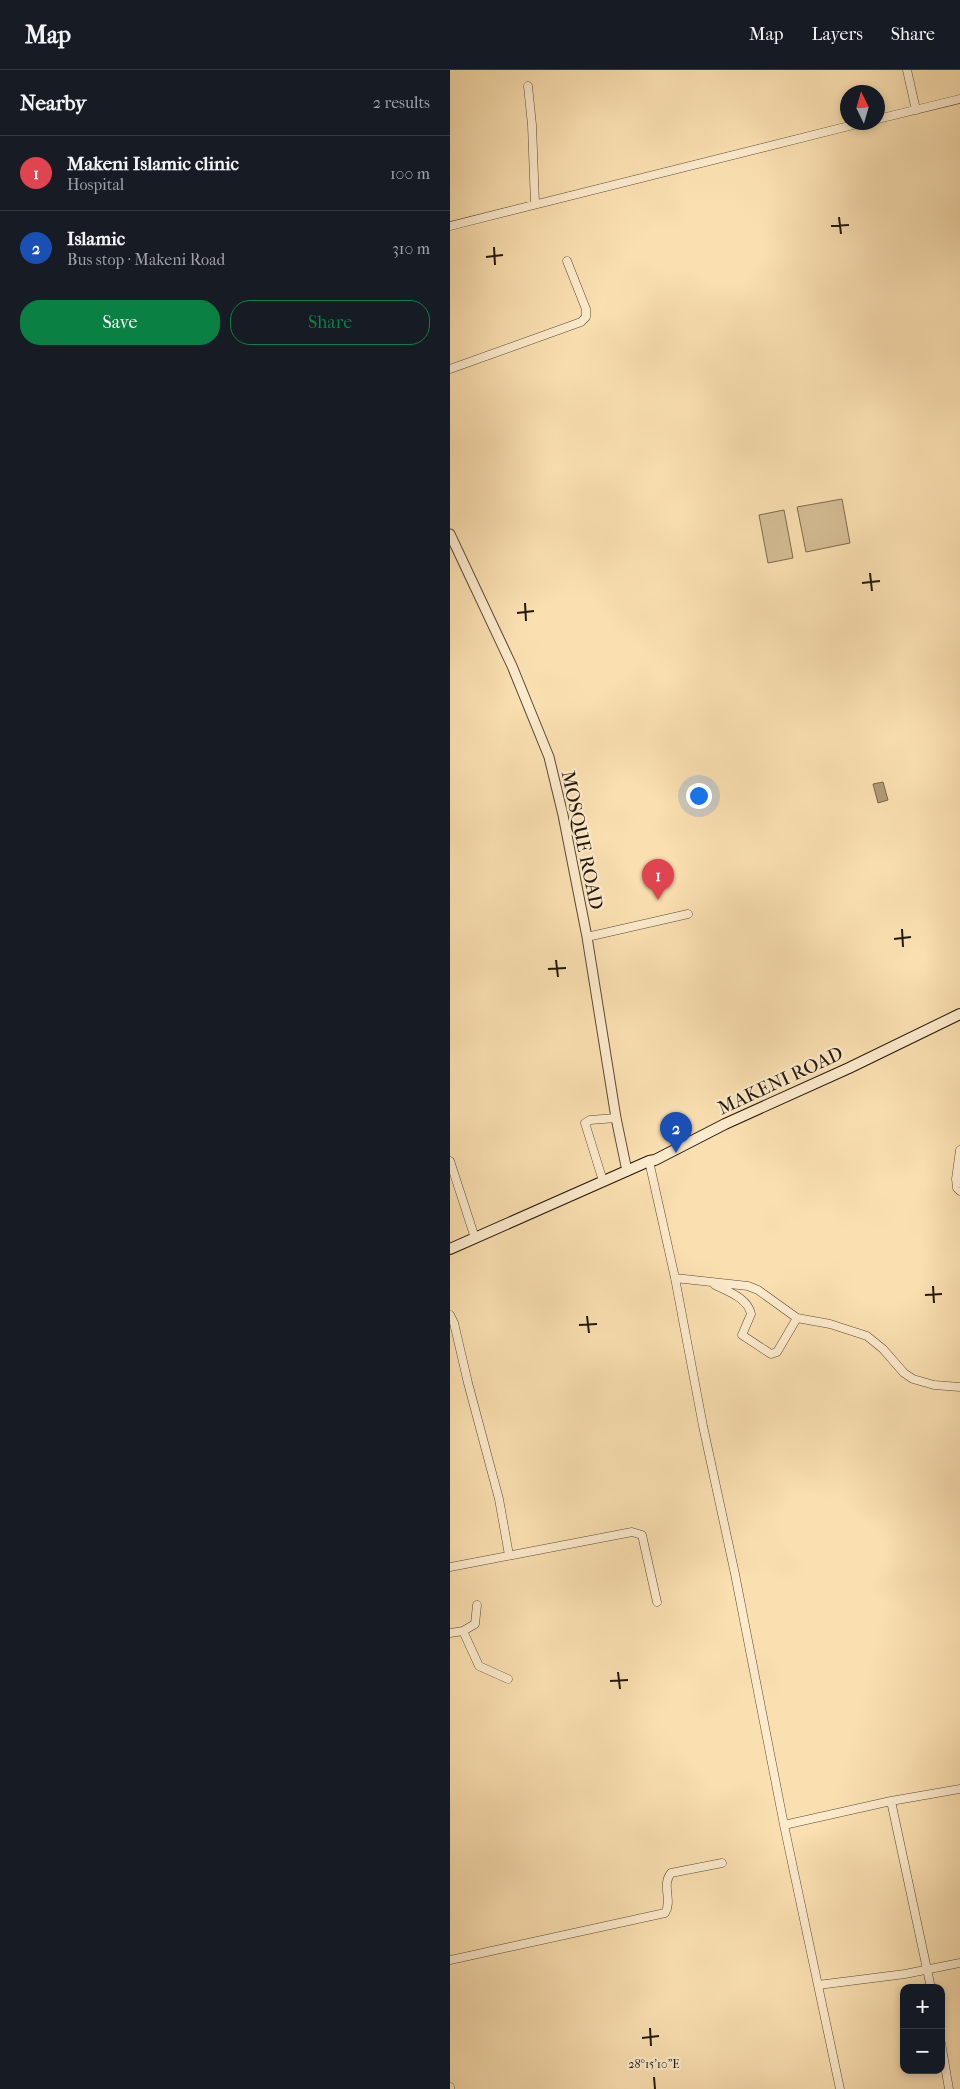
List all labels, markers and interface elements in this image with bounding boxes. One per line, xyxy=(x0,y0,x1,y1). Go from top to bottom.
text: Map xyxy=(25,21,71,49)
text: Map xyxy=(749,24,783,45)
text: Layers xyxy=(811,24,863,45)
text: Share xyxy=(891,24,935,45)
north arrow xyxy=(840,85,885,130)
text: Nearby xyxy=(20,91,86,115)
text: 2 results xyxy=(373,93,430,112)
text: Makeni Islamic clinic xyxy=(67,153,239,175)
text: 1 xyxy=(33,164,39,183)
text: 100 m xyxy=(390,164,430,183)
text: Hospital xyxy=(67,175,124,194)
text: Islamic xyxy=(67,228,125,250)
text: 2 xyxy=(32,239,40,258)
text: 310 m xyxy=(392,239,430,258)
text: Bus stop · Makeni Road xyxy=(67,250,225,269)
button: Save xyxy=(20,300,220,345)
button: Share xyxy=(230,300,430,345)
street label: MOSQUE ROAD xyxy=(557,769,608,912)
your location xyxy=(686,783,712,809)
pin: 1 xyxy=(642,859,674,900)
street label: MAKENI ROAD xyxy=(714,1042,847,1120)
pin: 2 xyxy=(660,1112,692,1153)
map controls xyxy=(900,1984,945,2074)
button: + xyxy=(900,1984,945,2029)
button: − xyxy=(900,2029,945,2074)
text: 28°15'10"E xyxy=(628,2057,680,2071)

